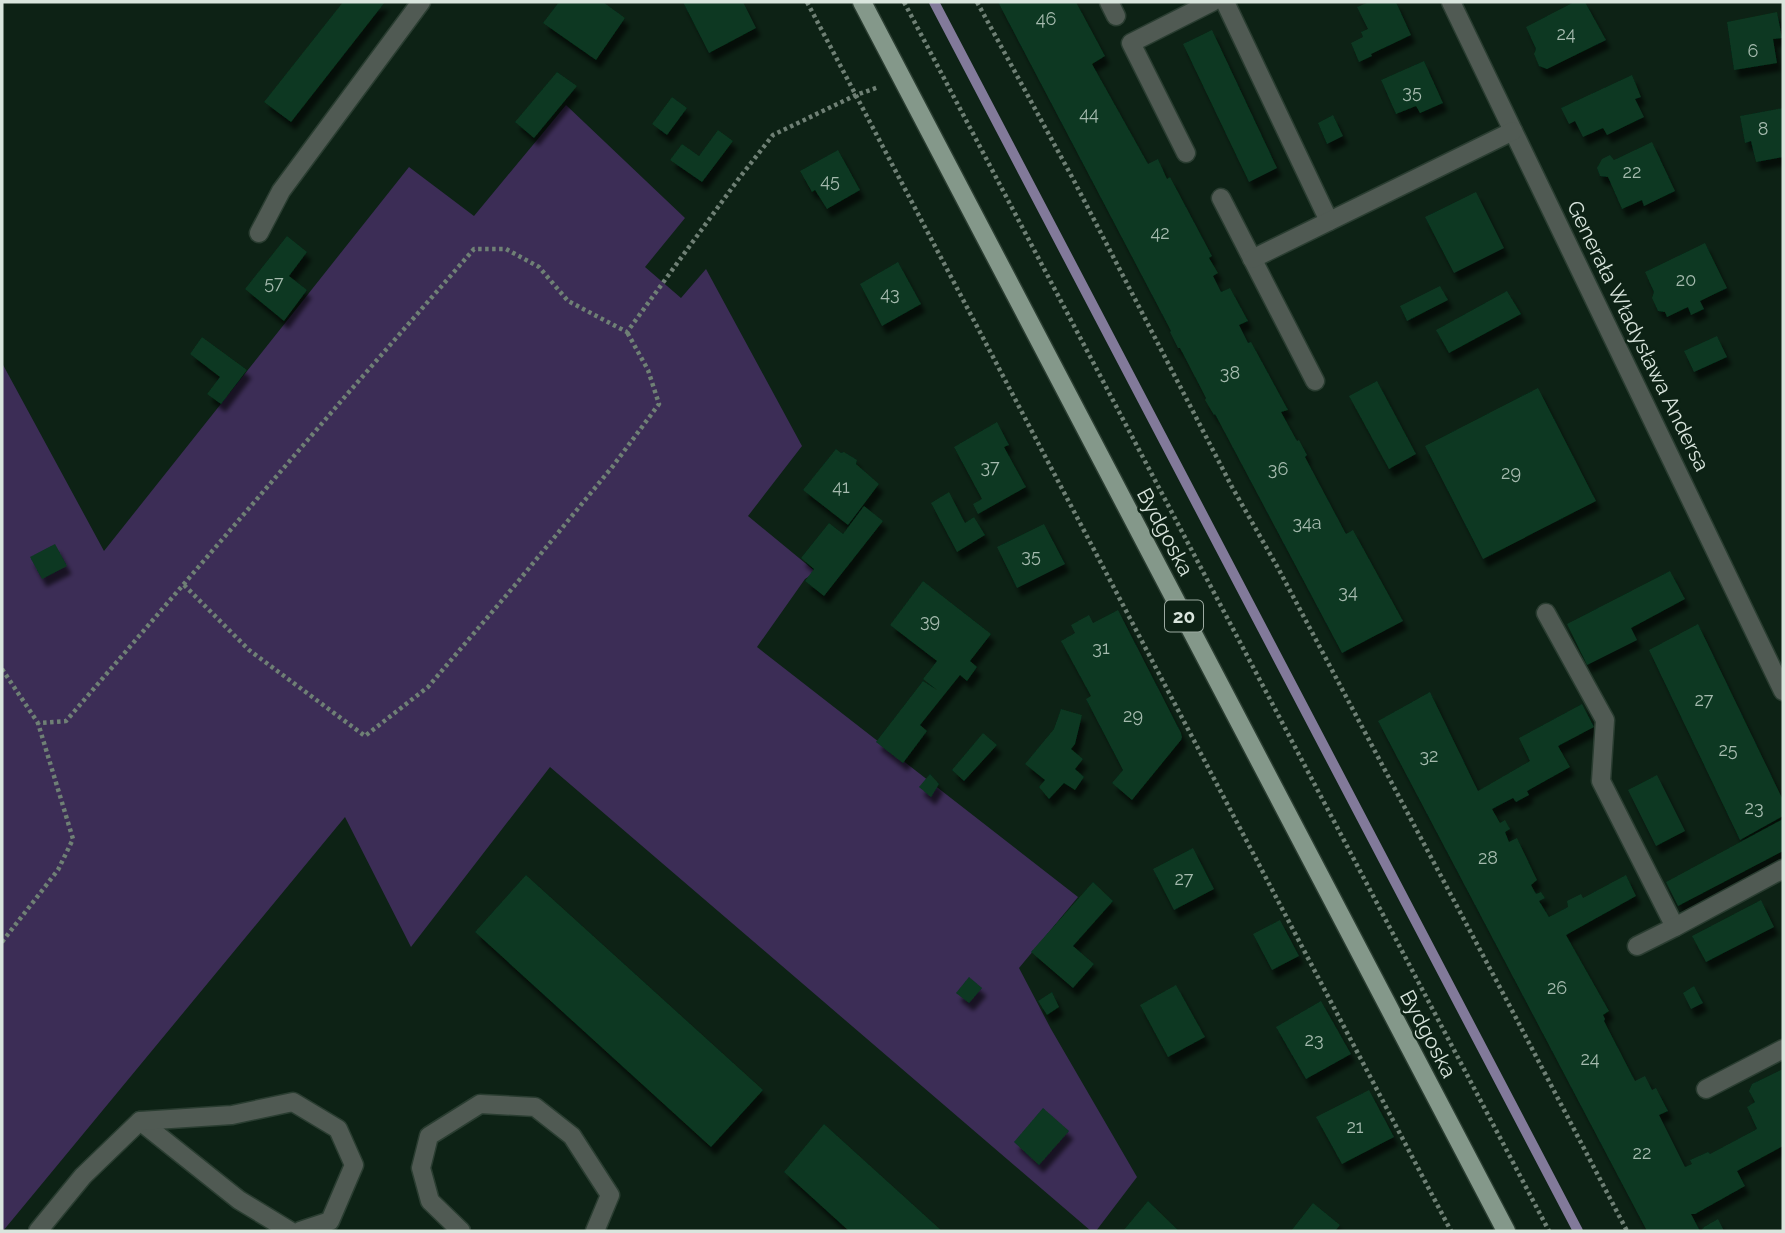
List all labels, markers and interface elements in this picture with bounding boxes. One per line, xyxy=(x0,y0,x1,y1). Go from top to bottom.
house number: 46 xyxy=(1036,8,1056,29)
house number: 24 xyxy=(1556,23,1576,44)
house number: 6 xyxy=(1748,40,1759,61)
house number: 35 xyxy=(1402,81,1422,102)
house number: 44 xyxy=(1079,103,1099,124)
house number: 8 xyxy=(1758,118,1768,139)
house number: 22 xyxy=(1623,161,1641,182)
house number: 45 xyxy=(820,170,840,191)
street label: Generała Władysława Andersa xyxy=(1562,197,1715,475)
house number: 42 xyxy=(1150,222,1170,243)
house number: 20 xyxy=(1676,269,1696,290)
house number: 57 xyxy=(264,272,284,293)
house number: 43 xyxy=(880,283,900,304)
house number: 38 xyxy=(1220,362,1240,383)
house number: 37 xyxy=(980,456,1000,477)
house number: 36 xyxy=(1268,458,1288,479)
house number: 29 xyxy=(1501,462,1521,483)
house number: 41 xyxy=(832,476,850,497)
street label: Bydgoska xyxy=(1132,483,1199,580)
house number: 34a xyxy=(1292,512,1322,533)
house number: 35 xyxy=(1021,545,1041,566)
house number: 34 xyxy=(1338,581,1358,602)
road number: 20 xyxy=(1165,600,1203,632)
house number: 39 xyxy=(920,610,940,631)
house number: 31 xyxy=(1092,637,1110,658)
house number: 27 xyxy=(1694,689,1714,710)
house number: 29 xyxy=(1123,705,1143,726)
house number: 25 xyxy=(1718,739,1738,760)
house number: 32 xyxy=(1420,745,1439,766)
house number: 23 xyxy=(1745,797,1764,818)
house number: 28 xyxy=(1478,847,1498,868)
house number: 27 xyxy=(1174,868,1194,889)
house number: 26 xyxy=(1547,977,1567,998)
street label: Bydgoska xyxy=(1395,985,1462,1082)
house number: 23 xyxy=(1305,1029,1324,1050)
house number: 24 xyxy=(1580,1048,1600,1069)
house number: 21 xyxy=(1346,1116,1364,1137)
house number: 22 xyxy=(1633,1142,1651,1163)

